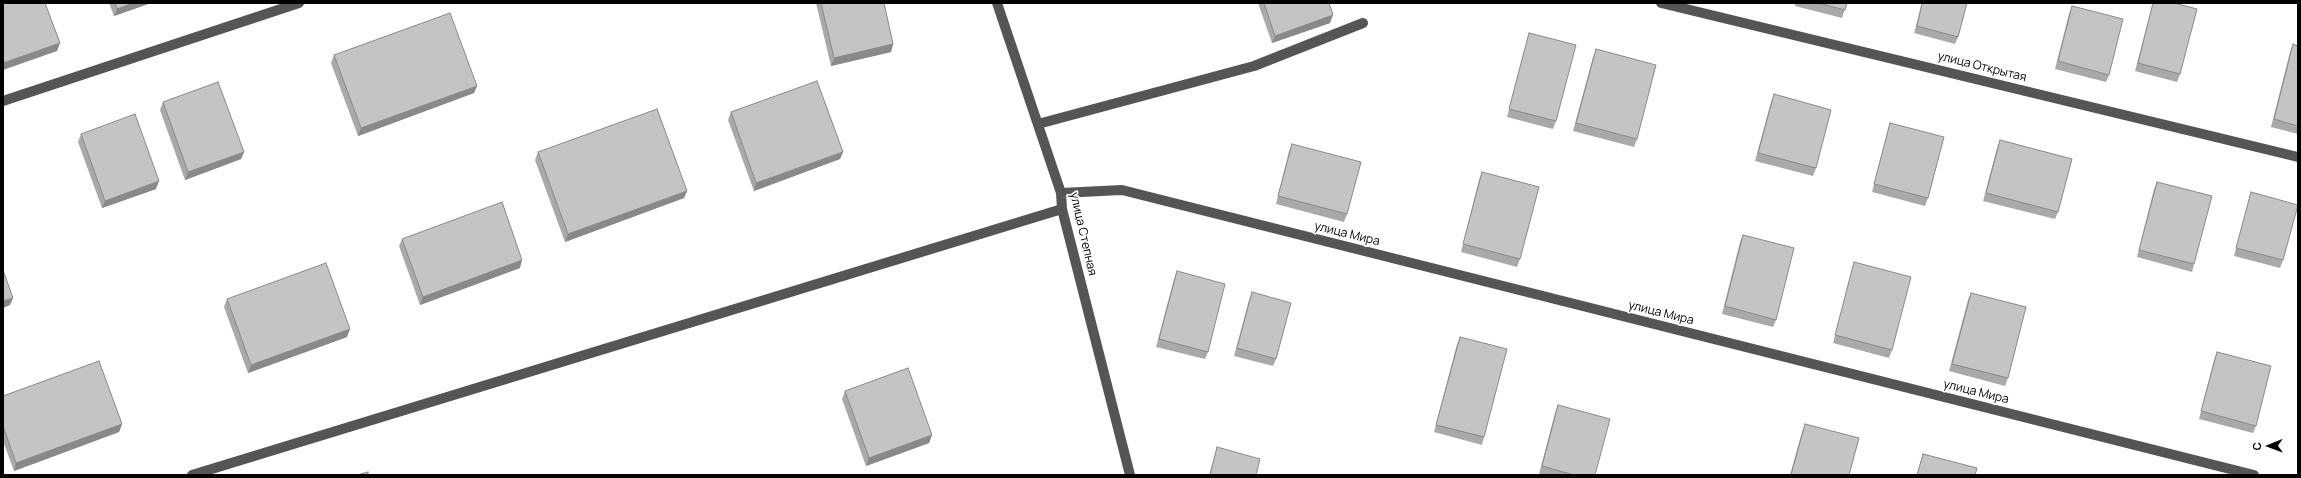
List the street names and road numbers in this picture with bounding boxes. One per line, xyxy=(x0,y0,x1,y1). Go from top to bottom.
street label: улица Открытая xyxy=(1936,49,2028,85)
street label: улица Степная xyxy=(1066,191,1100,277)
street label: улица Мира xyxy=(1313,219,1381,249)
street label: улица Мира xyxy=(1627,298,1695,328)
street label: улица Мира xyxy=(1942,377,2010,407)

